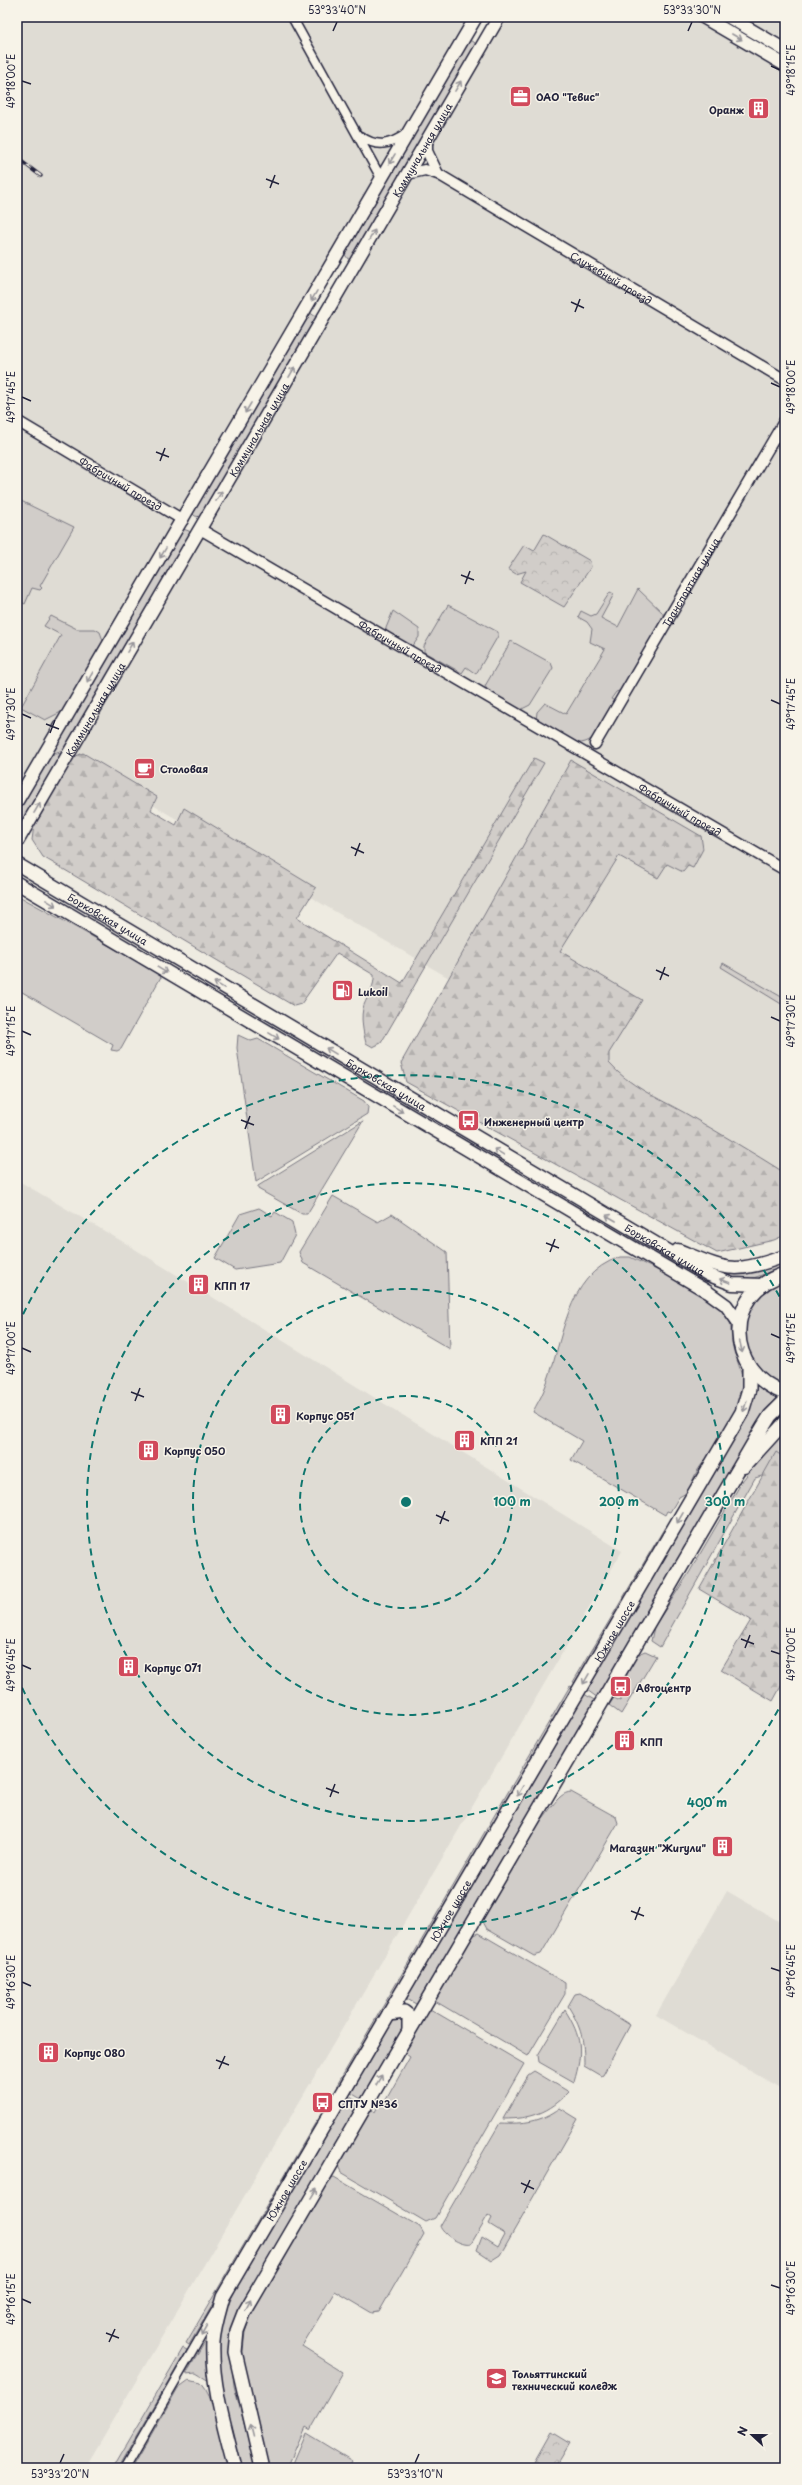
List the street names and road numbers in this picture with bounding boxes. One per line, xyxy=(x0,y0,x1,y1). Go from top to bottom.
street label: Коммунальная улица xyxy=(388,99,455,200)
street label: Служебный проезд xyxy=(568,247,656,307)
street label: Коммунальная улица xyxy=(225,379,292,479)
street label: Фабричный проезд xyxy=(77,452,165,514)
street label: Транспортная улица xyxy=(658,534,723,630)
street label: Фабричный проезд xyxy=(356,616,445,676)
street label: Коммунальная улица xyxy=(61,658,129,759)
street label: Фабричный проезд xyxy=(636,779,725,839)
street label: Борковская улица xyxy=(65,888,152,948)
street label: Борковская улица xyxy=(344,1054,430,1114)
street label: Борковская улица xyxy=(622,1219,709,1279)
street label: Южное шоссе xyxy=(590,1597,638,1664)
street label: Южное шоссе xyxy=(426,1877,474,1944)
street label: Южное шоссе xyxy=(262,2156,310,2223)

